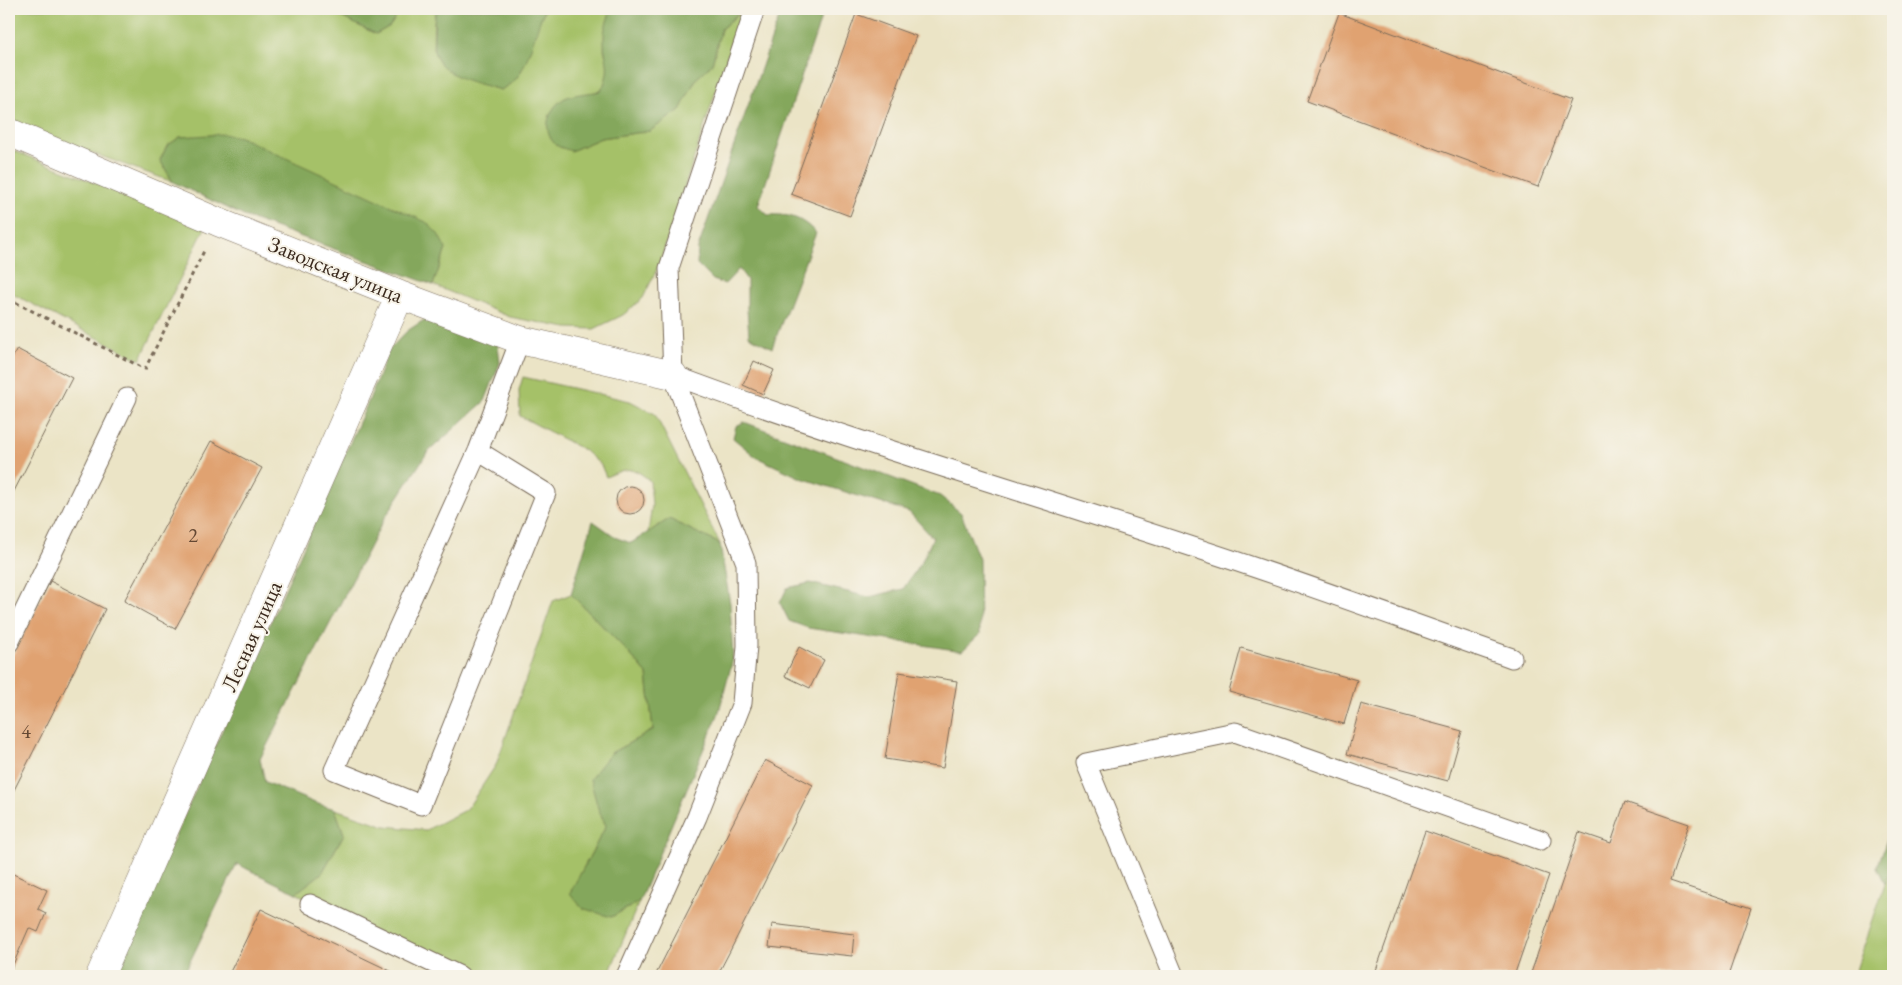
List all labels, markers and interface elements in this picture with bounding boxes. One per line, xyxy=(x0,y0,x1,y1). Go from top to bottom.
street label: Заводская улица xyxy=(264,229,408,310)
house number: 2 xyxy=(188,522,198,548)
street label: Лесная улица xyxy=(214,576,289,696)
house number: 4 xyxy=(21,718,31,744)

